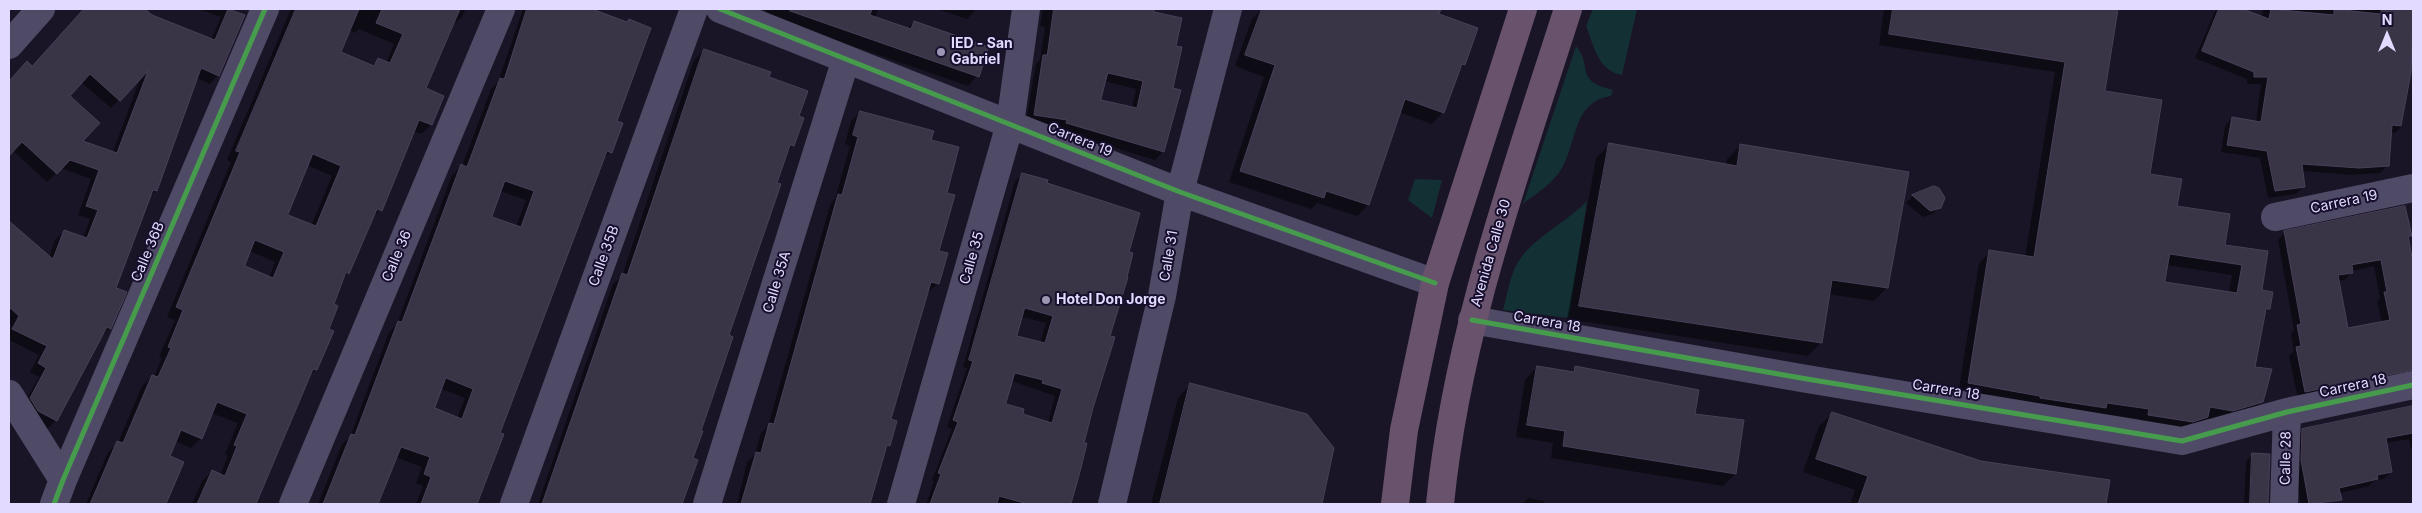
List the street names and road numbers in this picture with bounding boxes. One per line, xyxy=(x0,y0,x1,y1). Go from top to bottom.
street label: Carrera 19 xyxy=(1045,119,1115,161)
street label: Carrera 19 xyxy=(2309,187,2379,217)
street label: Avenida Calle 30 xyxy=(1468,197,1514,309)
street label: Calle 36B xyxy=(128,220,168,284)
street label: Calle 35B xyxy=(585,223,623,289)
street label: Calle 36 xyxy=(379,228,415,284)
street label: Calle 31 xyxy=(1156,229,1182,283)
street label: Calle 35 xyxy=(956,230,988,286)
street label: Calle 35A xyxy=(760,249,794,315)
street label: Carrera 18 xyxy=(1512,308,1582,336)
street label: Carrera 18 xyxy=(2318,371,2388,401)
street label: Carrera 18 xyxy=(1911,376,1981,404)
street label: Calle 28 xyxy=(2277,431,2295,485)

